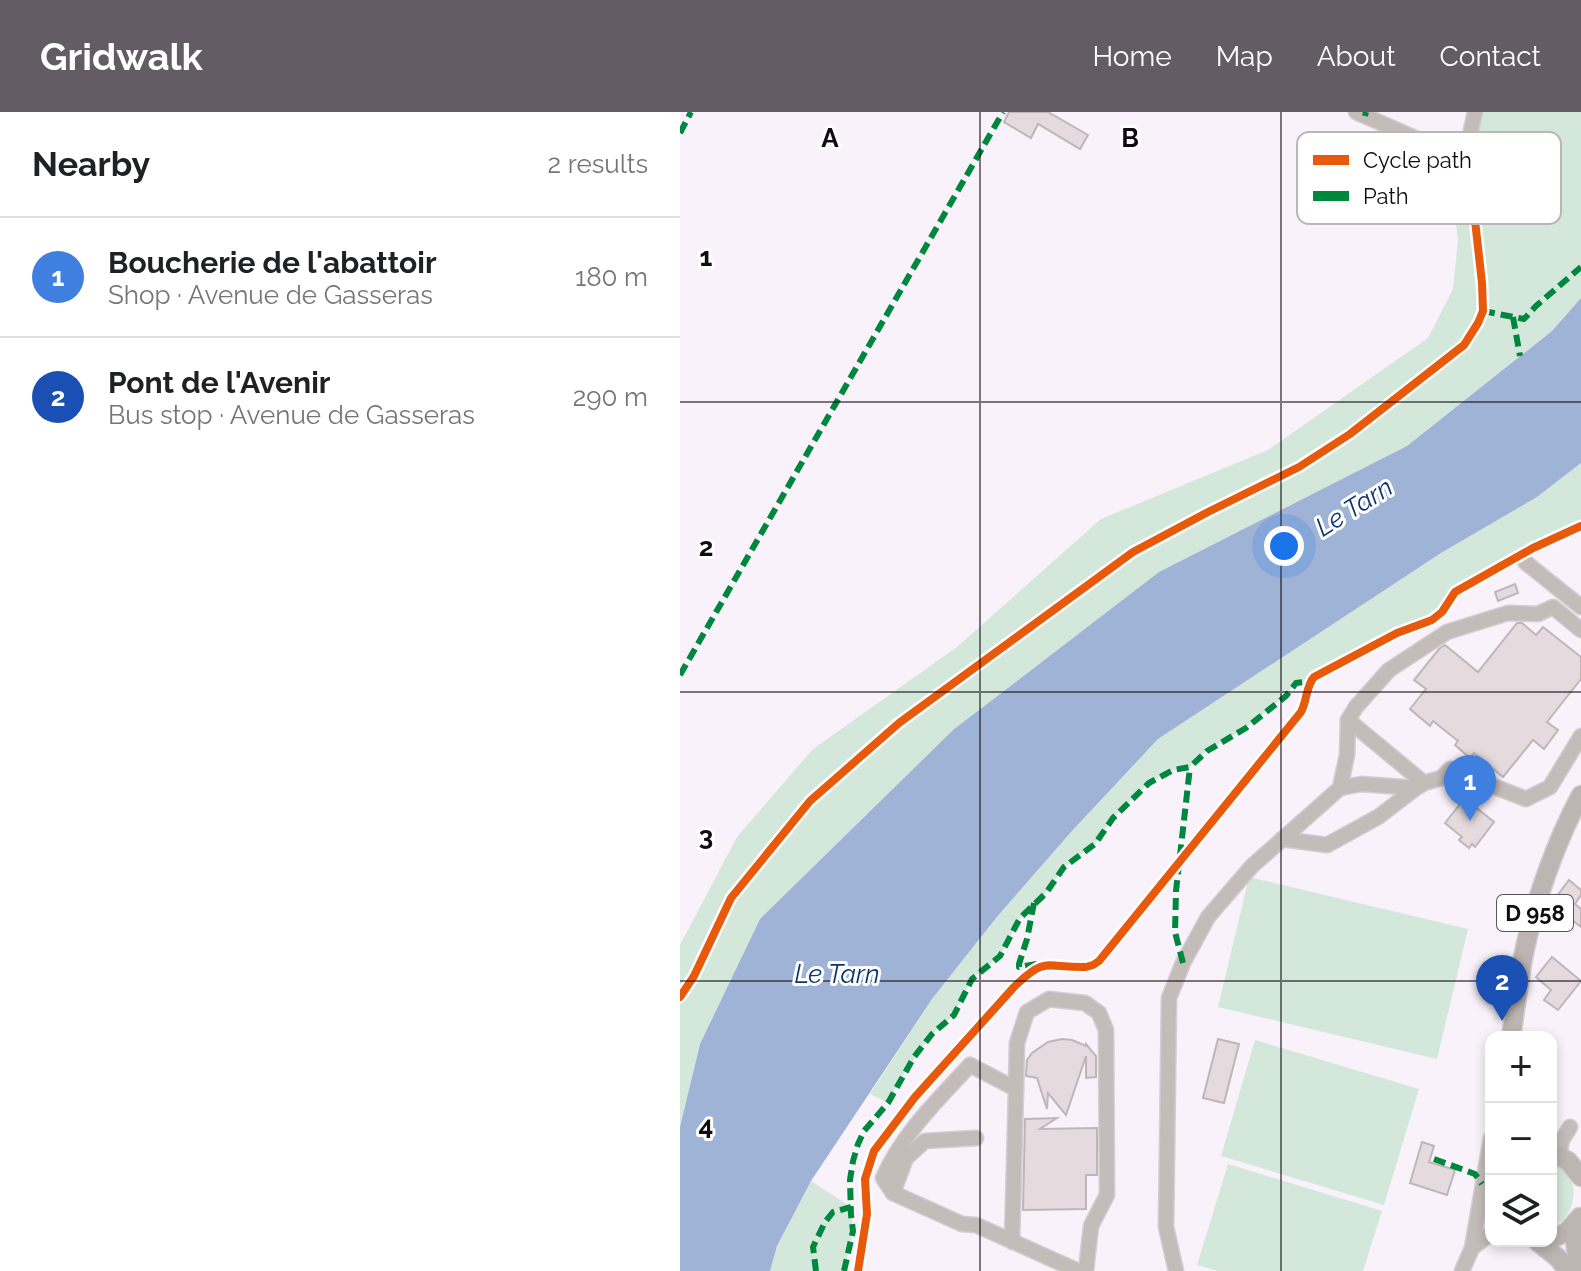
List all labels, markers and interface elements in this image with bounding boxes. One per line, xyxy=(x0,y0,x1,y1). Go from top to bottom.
text: Gridwalk xyxy=(40,34,203,79)
text: Home xyxy=(1092,40,1172,73)
text: Map xyxy=(1216,40,1273,73)
text: About xyxy=(1317,40,1396,73)
text: Contact xyxy=(1440,40,1541,73)
text: A xyxy=(821,123,839,153)
text: B xyxy=(1121,123,1139,153)
legend xyxy=(1297,132,1561,224)
text: Nearby xyxy=(32,144,150,184)
text: Cycle path xyxy=(1363,147,1472,173)
text: 2 results xyxy=(548,149,648,179)
text: Path xyxy=(1363,183,1409,209)
text: 1 xyxy=(700,242,713,272)
text: Boucherie de l'abattoir xyxy=(108,245,437,280)
text: 1 xyxy=(52,262,64,292)
text: 180 m xyxy=(575,262,648,292)
text: Shop · Avenue de Gasseras xyxy=(108,280,433,310)
text: Pont de l'Avenir xyxy=(108,365,330,400)
text: 2 xyxy=(51,382,65,412)
text: 290 m xyxy=(573,382,648,412)
text: Bus stop · Avenue de Gasseras xyxy=(108,400,475,430)
water label: Le Tarn xyxy=(1310,472,1398,542)
your location xyxy=(1264,526,1304,566)
text: 2 xyxy=(699,532,713,562)
pin: 1 xyxy=(1444,755,1496,821)
text: 3 xyxy=(699,821,713,851)
road number: D 958 xyxy=(1497,895,1573,931)
pin: 2 xyxy=(1476,955,1528,1021)
water label: Le Tarn xyxy=(794,959,880,989)
map controls xyxy=(1485,1031,1557,1247)
button: + xyxy=(1485,1031,1557,1103)
button: − xyxy=(1485,1103,1557,1175)
text: 4 xyxy=(699,1111,713,1141)
button: layers xyxy=(1485,1175,1557,1247)

